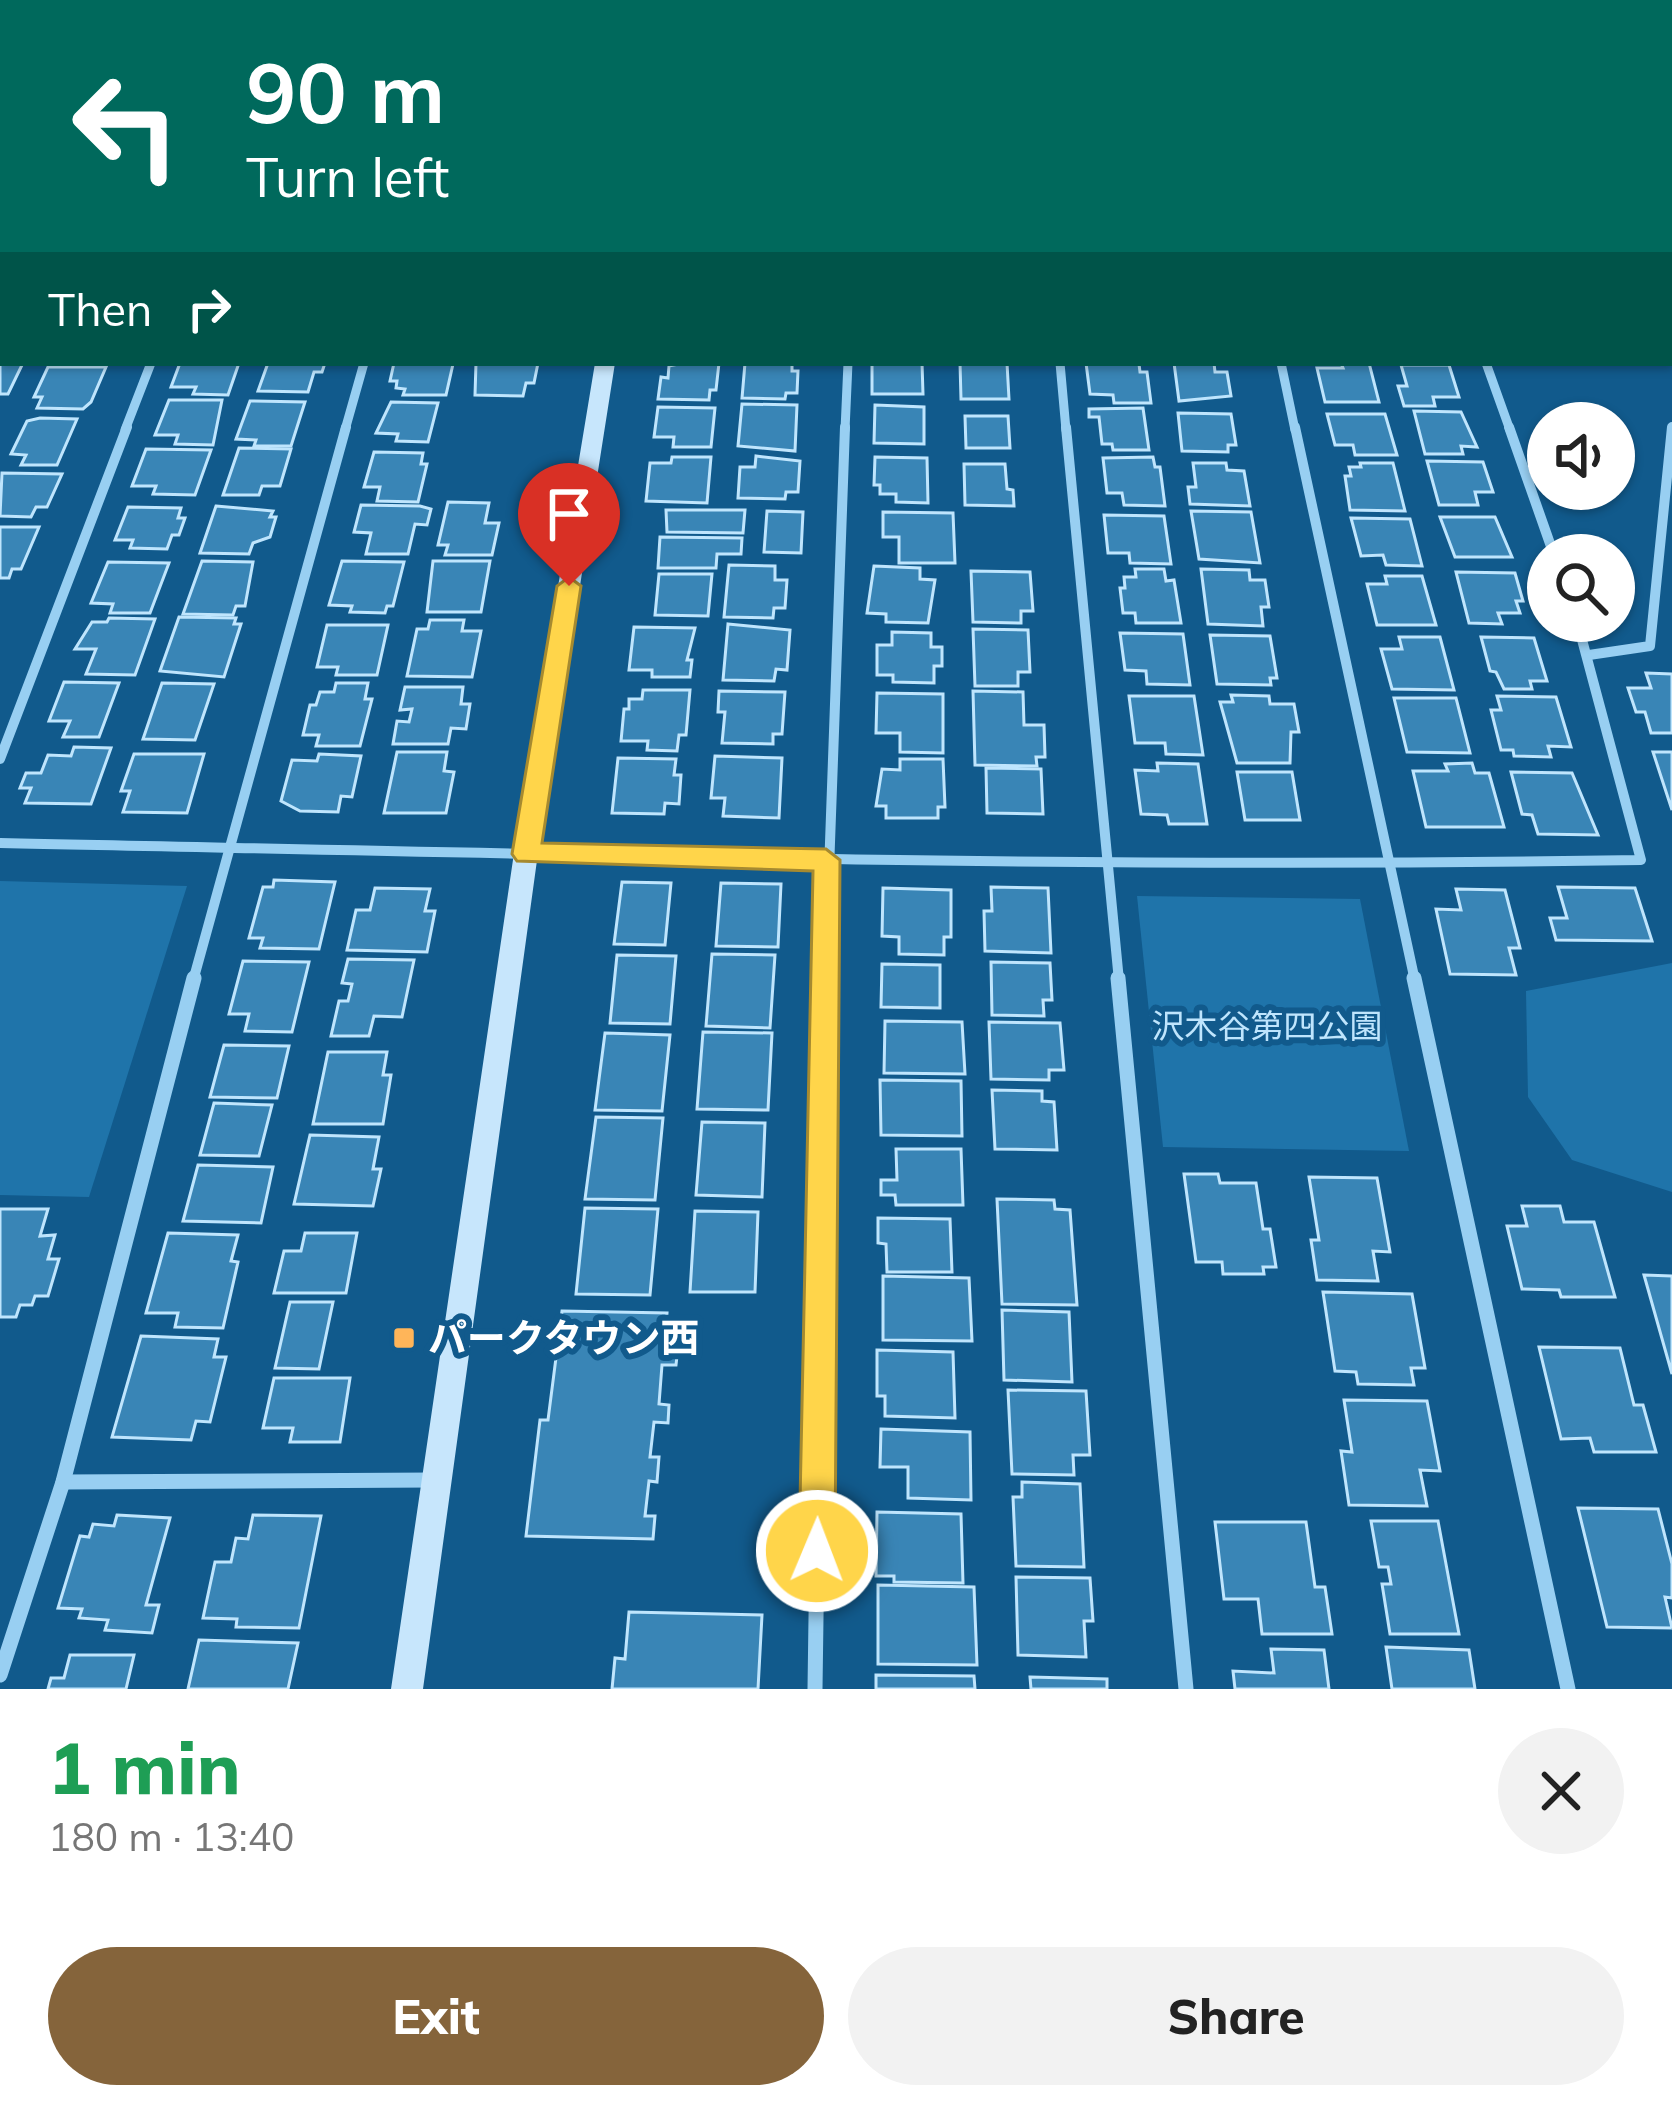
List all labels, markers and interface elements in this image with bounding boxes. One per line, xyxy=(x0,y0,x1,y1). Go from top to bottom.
text: 90 m xyxy=(246,39,445,144)
icon: left xyxy=(48,48,204,204)
text: Turn left xyxy=(246,143,449,211)
icon: right xyxy=(176,276,242,342)
text: Then xyxy=(48,281,152,337)
map controls xyxy=(1527,402,1635,642)
button: sound xyxy=(1527,402,1635,510)
pin xyxy=(518,463,620,586)
icon: arrive xyxy=(536,481,602,547)
button: search xyxy=(1527,534,1635,642)
park label: 沢木谷第四公園 xyxy=(1152,1005,1383,1046)
place label: パークタウン西 xyxy=(428,1313,699,1362)
marker: パークタウン西 xyxy=(391,1325,417,1351)
position arrow xyxy=(754,1488,880,1614)
text: 1 min xyxy=(48,1722,241,1812)
button: close xyxy=(1498,1728,1624,1854)
text: 180 m · 13:40 xyxy=(48,1812,294,1861)
button: Exit xyxy=(48,1947,824,2085)
button: Share xyxy=(848,1947,1624,2085)

